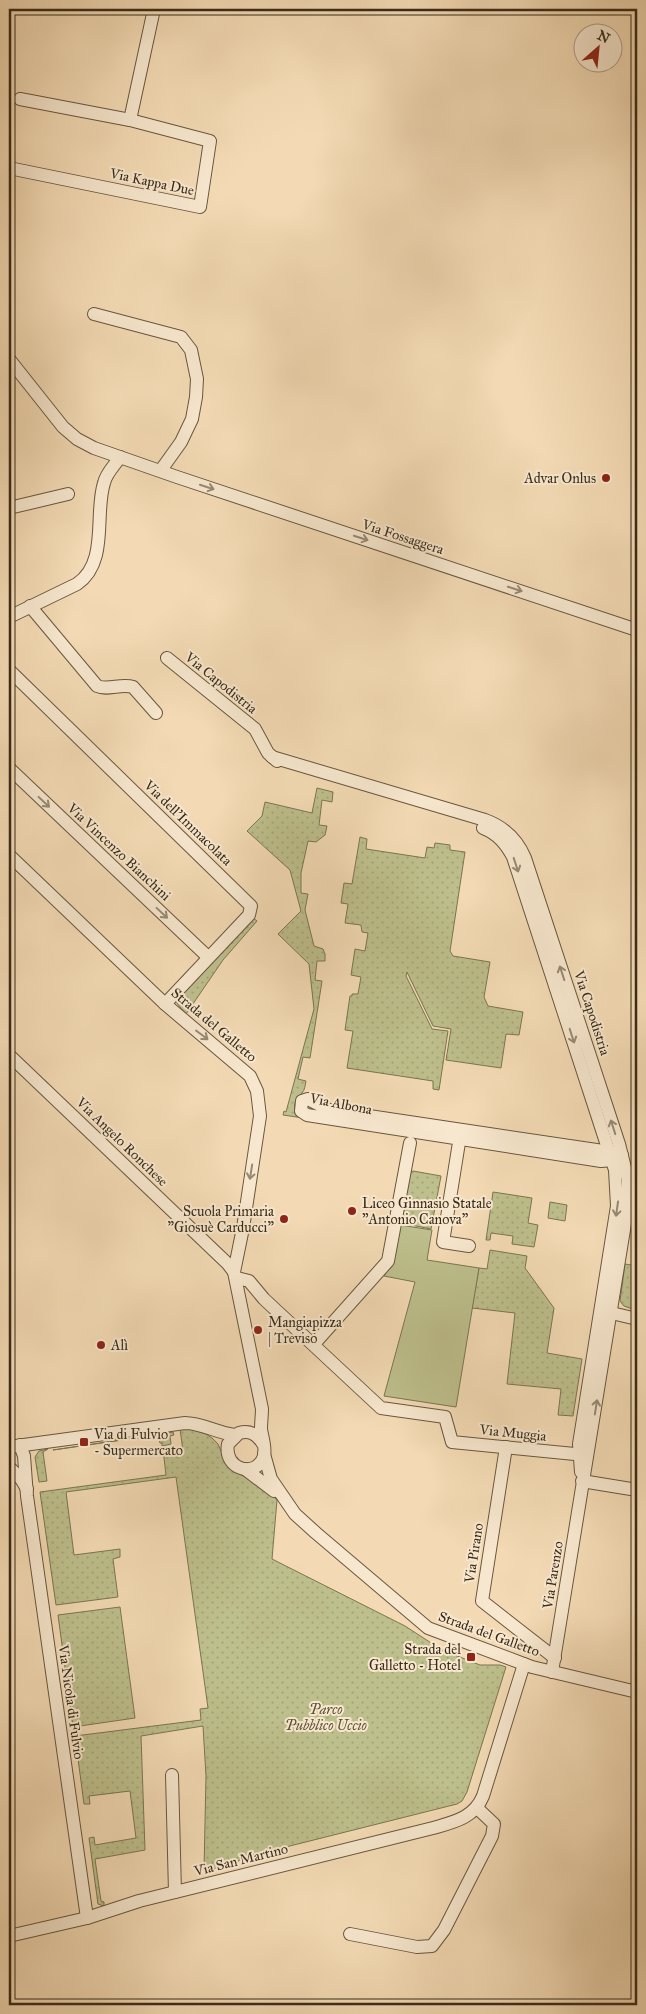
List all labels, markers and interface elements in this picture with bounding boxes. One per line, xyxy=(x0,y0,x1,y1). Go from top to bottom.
north arrow xyxy=(574,22,624,72)
text: N xyxy=(595,27,613,47)
street label: Via Kappa Due xyxy=(107,165,196,199)
place label: Advar Onlus xyxy=(523,470,596,487)
marker: Advar Onlus xyxy=(600,472,612,484)
one-way arrow xyxy=(198,483,214,493)
street label: Via Fossaggera xyxy=(359,516,446,558)
one-way arrow xyxy=(353,534,369,544)
one-way arrow xyxy=(507,585,523,595)
street label: Via Capodistria xyxy=(181,648,261,717)
street label: Via dell'Immacolata xyxy=(140,776,235,869)
one-way arrow xyxy=(38,796,51,808)
street label: Via Vincenzo Bianchini xyxy=(63,799,174,904)
one-way arrow xyxy=(512,857,521,872)
one-way arrow xyxy=(156,907,169,919)
one-way arrow xyxy=(557,965,567,981)
street label: Via Capodistria xyxy=(570,968,614,1058)
street label: Strada del Galletto xyxy=(168,984,260,1066)
one-way arrow xyxy=(568,1028,577,1044)
one-way arrow xyxy=(195,1030,208,1041)
street label: Via Albona xyxy=(307,1089,374,1118)
street label: Via Angelo Ronchese xyxy=(72,1093,171,1190)
one-way arrow xyxy=(608,1120,617,1135)
one-way arrow xyxy=(246,1164,256,1180)
place label: Liceo Ginnasio Statale "Antonio Canova" xyxy=(362,1195,492,1228)
one-way arrow xyxy=(611,1201,621,1217)
place label: Scuola Primaria "Giosuè Carducci" xyxy=(168,1203,274,1236)
marker: Liceo Ginnasio Statale "Antonio Canova" xyxy=(346,1205,358,1217)
marker: Scuola Primaria "Giosuè Carducci" xyxy=(278,1213,290,1225)
place label: Mangiapizza | Treviso xyxy=(268,1314,342,1347)
marker: Mangiapizza | Treviso xyxy=(252,1324,264,1336)
place label: Alì xyxy=(110,1337,128,1354)
marker: Alì xyxy=(95,1339,107,1351)
one-way arrow xyxy=(591,1400,601,1416)
street label: Via Muggia xyxy=(478,1421,547,1445)
place label: Via di Fulvio - Supermercato xyxy=(93,1426,183,1459)
marker: Via di Fulvio - Supermercato xyxy=(78,1436,90,1448)
street label: Via Pirano xyxy=(461,1522,487,1585)
street label: Via Parenzo xyxy=(539,1540,567,1611)
street label: Strada del Galletto xyxy=(436,1608,542,1660)
place label: Strada del Galletto - Hotel xyxy=(369,1641,461,1674)
street label: Via Nicola di Fulvio xyxy=(54,1643,87,1760)
marker: Strada del Galletto - Hotel xyxy=(465,1651,477,1663)
park label: Parco Pubblico Uccio xyxy=(285,1701,367,1734)
street label: Via San Martino xyxy=(191,1840,290,1880)

